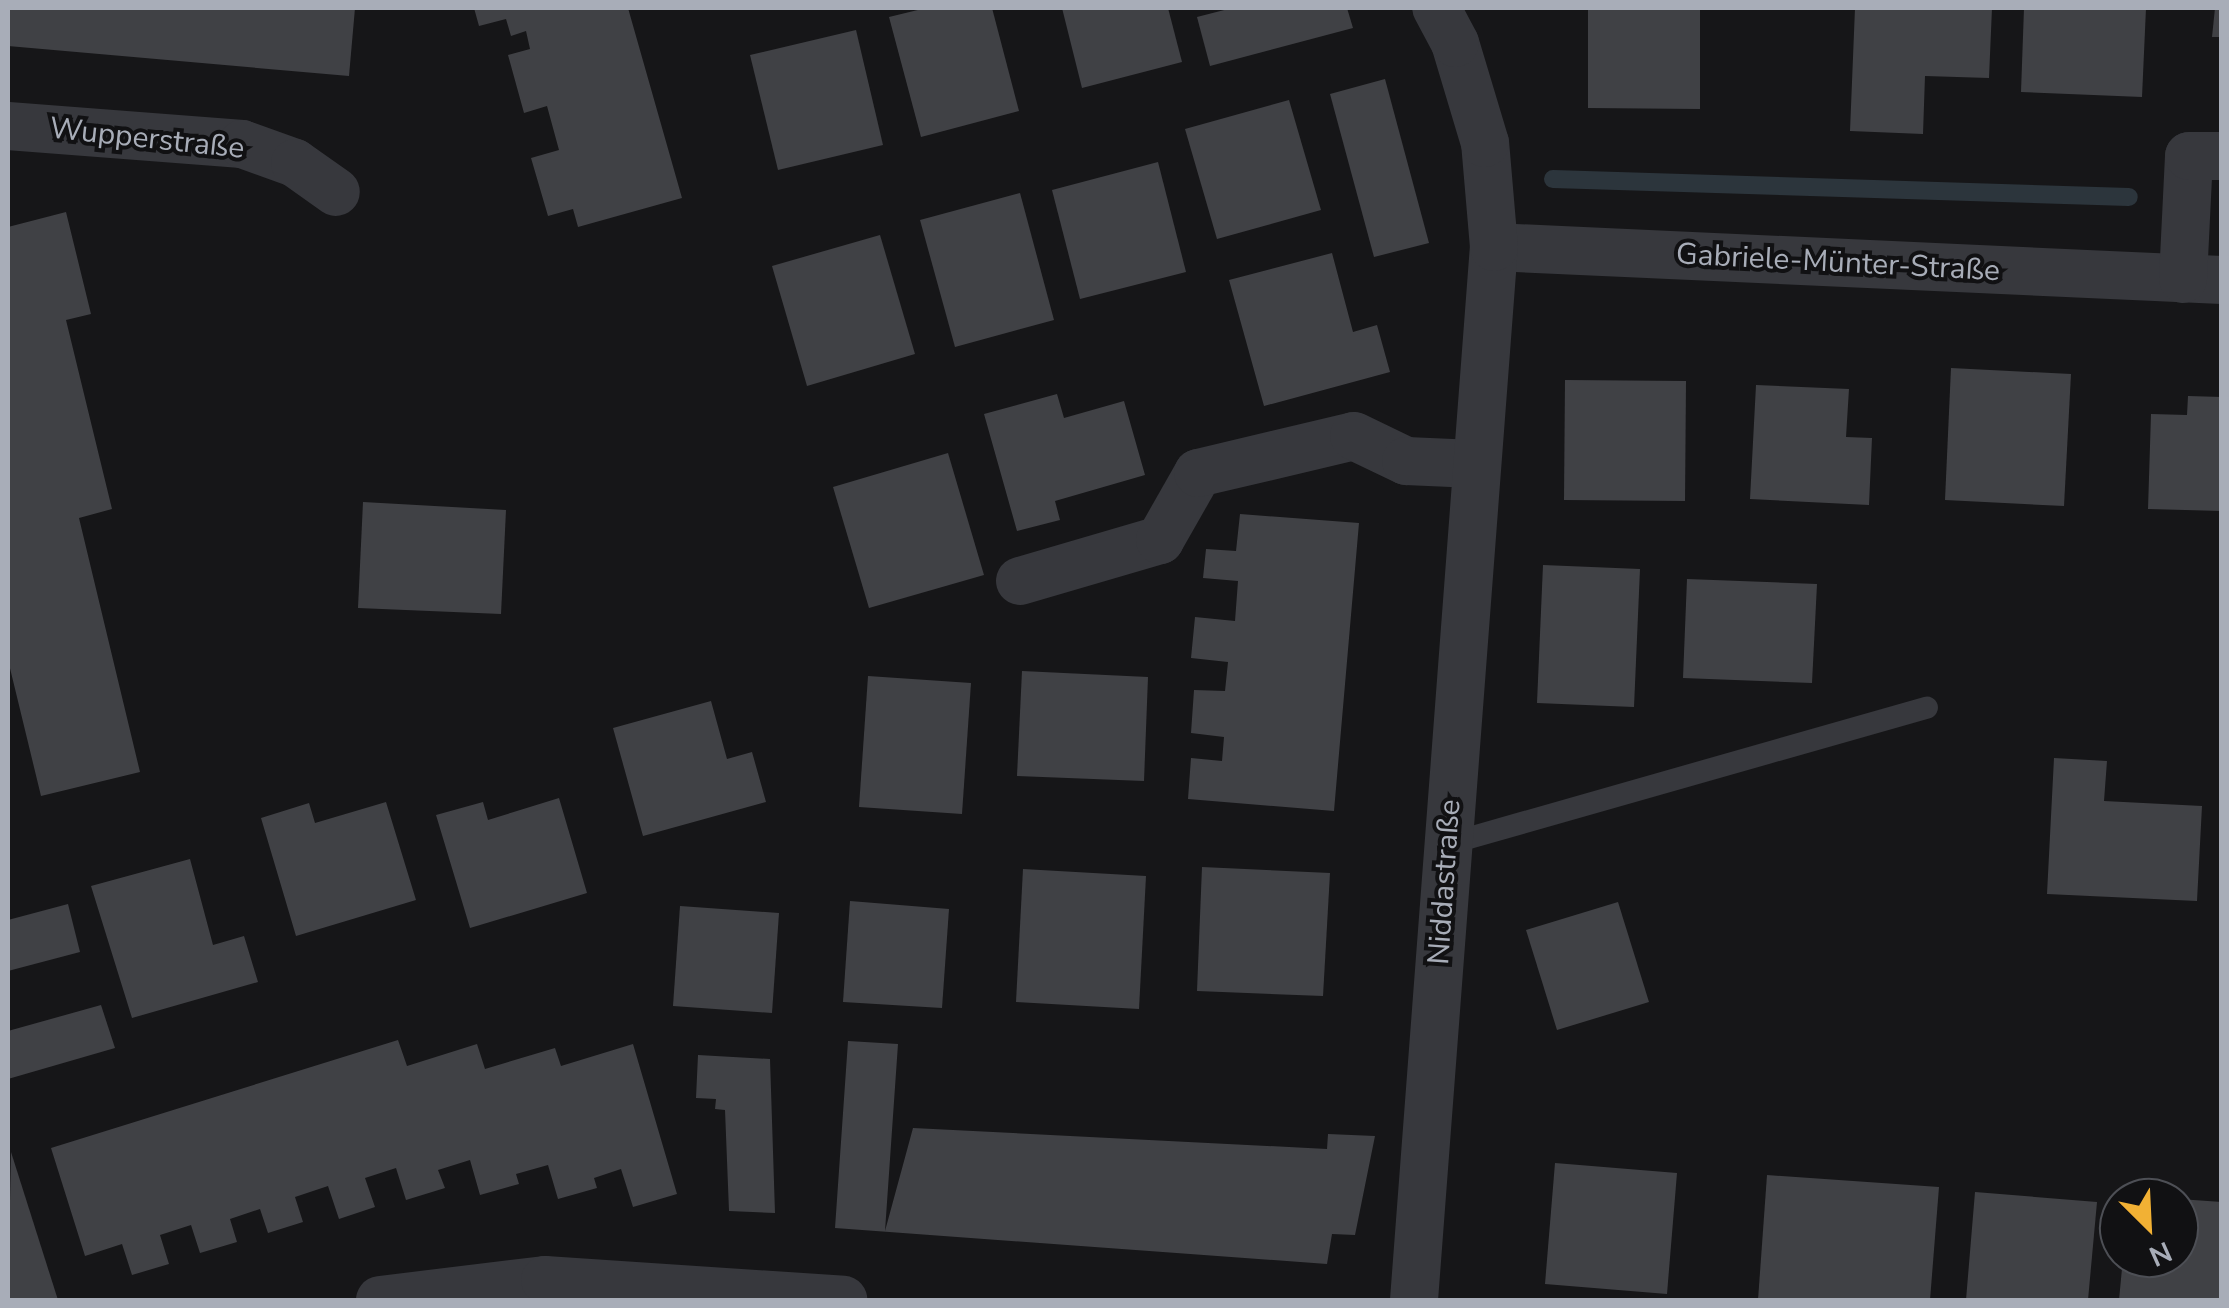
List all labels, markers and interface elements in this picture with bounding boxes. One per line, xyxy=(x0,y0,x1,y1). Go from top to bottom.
street label: Wupperstraße xyxy=(48,111,246,167)
street label: Gabriele-Münter-Straße xyxy=(1675,237,2001,289)
street label: Niddastraße xyxy=(1421,798,1469,966)
north arrow xyxy=(2099,1178,2199,1278)
text: N xyxy=(2143,1232,2178,1275)

